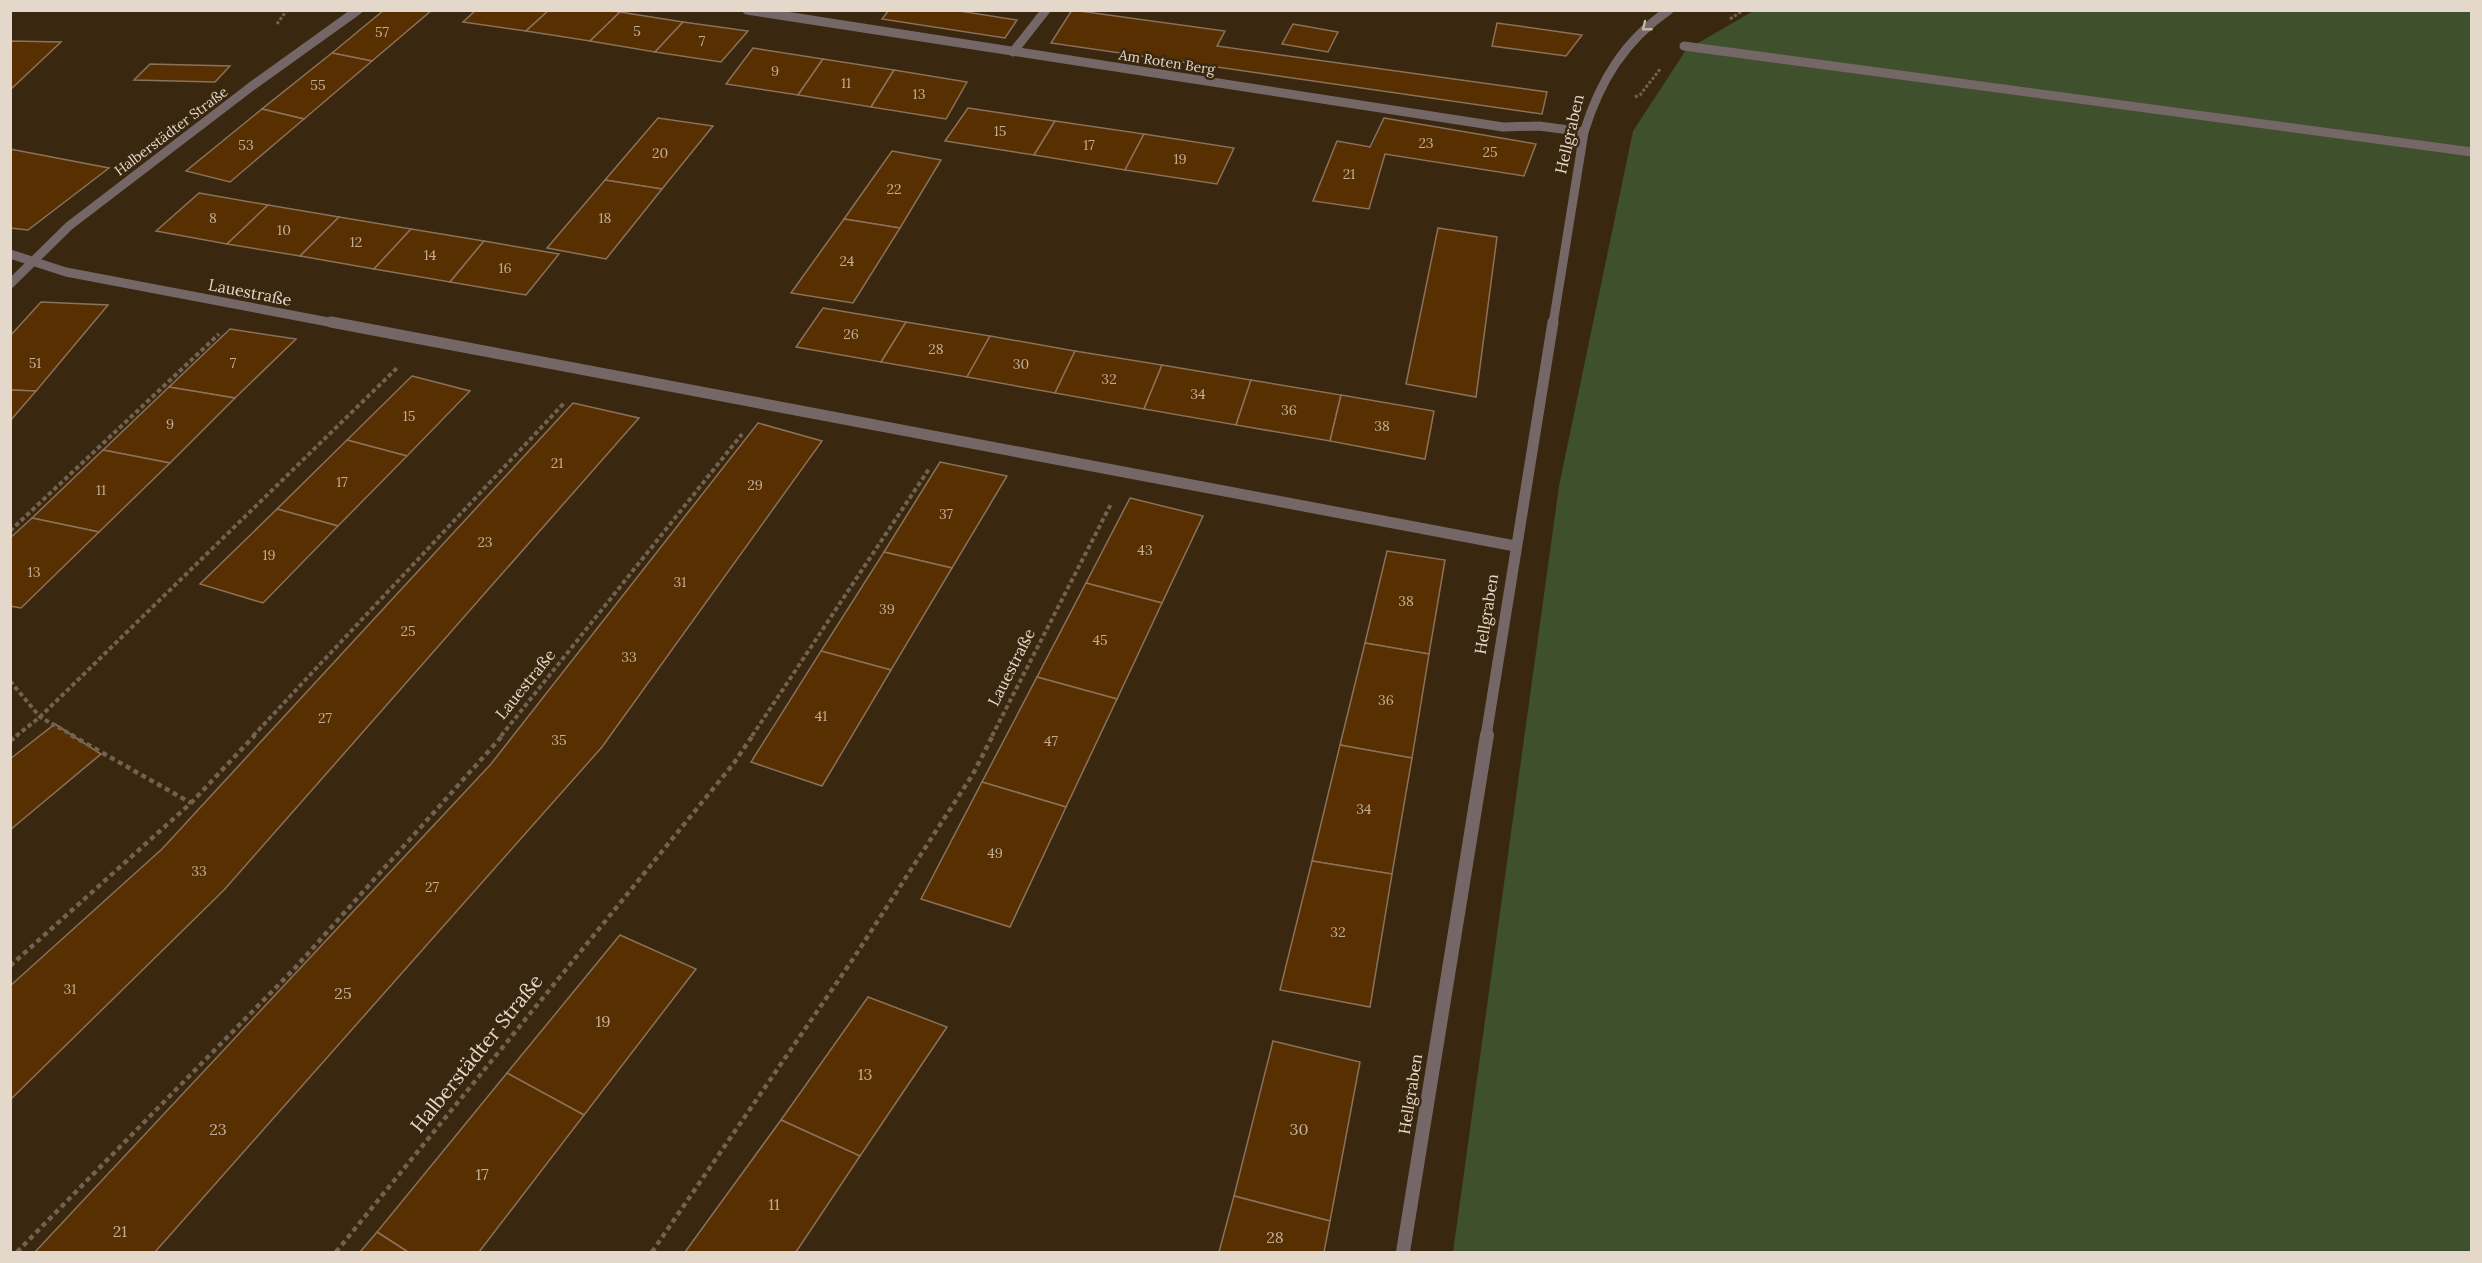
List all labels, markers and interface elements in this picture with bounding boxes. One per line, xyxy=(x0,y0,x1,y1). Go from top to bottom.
one-way arrow xyxy=(1642,19,1653,30)
house number: 5 xyxy=(633,22,641,40)
house number: 57 xyxy=(375,23,390,41)
house number: 7 xyxy=(699,32,706,50)
street label: Am Roten Berg xyxy=(1117,45,1217,79)
house number: 9 xyxy=(771,62,779,80)
house number: 11 xyxy=(841,74,851,92)
house number: 55 xyxy=(310,76,326,94)
street label: Halberstädter Straße xyxy=(111,82,232,180)
house number: 13 xyxy=(913,85,926,103)
street label: Hellgraben xyxy=(1550,92,1588,176)
house number: 15 xyxy=(994,122,1006,140)
house number: 23 xyxy=(1418,134,1434,152)
house number: 53 xyxy=(238,136,254,154)
house number: 17 xyxy=(1083,136,1095,154)
house number: 25 xyxy=(1482,143,1498,161)
house number: 20 xyxy=(652,144,668,162)
house number: 19 xyxy=(1173,150,1187,168)
house number: 21 xyxy=(1343,165,1355,183)
house number: 22 xyxy=(886,180,902,198)
house number: 8 xyxy=(209,209,217,227)
house number: 18 xyxy=(599,209,612,227)
house number: 10 xyxy=(277,221,291,239)
house number: 12 xyxy=(350,233,362,251)
house number: 14 xyxy=(424,246,437,264)
house number: 24 xyxy=(840,252,855,270)
house number: 16 xyxy=(498,259,512,277)
street label: Lauestraße xyxy=(207,274,294,310)
house number: 26 xyxy=(843,325,859,343)
house number: 28 xyxy=(928,340,944,358)
house number: 51 xyxy=(29,354,41,372)
house number: 7 xyxy=(230,354,237,372)
house number: 30 xyxy=(1013,355,1029,373)
house number: 32 xyxy=(1101,370,1117,388)
house number: 34 xyxy=(1190,385,1206,403)
house number: 36 xyxy=(1281,401,1297,419)
house number: 15 xyxy=(403,407,415,425)
house number: 9 xyxy=(166,415,174,433)
house number: 38 xyxy=(1374,417,1390,435)
house number: 21 xyxy=(551,454,563,472)
house number: 17 xyxy=(336,473,348,491)
house number: 29 xyxy=(747,476,763,494)
house number: 11 xyxy=(96,481,106,499)
house number: 37 xyxy=(939,505,954,523)
house number: 23 xyxy=(477,533,493,551)
house number: 43 xyxy=(1137,541,1153,559)
house number: 19 xyxy=(262,546,276,564)
house number: 13 xyxy=(28,563,41,581)
street label: Hellgraben xyxy=(1470,572,1502,656)
house number: 31 xyxy=(674,573,686,591)
house number: 38 xyxy=(1398,592,1414,610)
house number: 39 xyxy=(879,600,895,618)
house number: 25 xyxy=(400,622,416,640)
street label: Lauestraße xyxy=(983,625,1039,709)
house number: 45 xyxy=(1092,631,1108,649)
street label: Lauestraße xyxy=(491,645,559,723)
house number: 33 xyxy=(621,648,637,666)
house number: 36 xyxy=(1378,691,1394,709)
house number: 41 xyxy=(815,707,827,725)
house number: 27 xyxy=(318,709,333,727)
house number: 35 xyxy=(551,731,567,749)
house number: 47 xyxy=(1044,732,1059,750)
house number: 34 xyxy=(1356,800,1372,818)
house number: 49 xyxy=(987,844,1003,862)
house number: 33 xyxy=(191,862,207,880)
house number: 27 xyxy=(425,878,440,896)
house number: 32 xyxy=(1330,923,1346,941)
street label: Halberstädter Straße xyxy=(405,969,548,1137)
house number: 31 xyxy=(64,980,76,998)
house number: 25 xyxy=(334,983,352,1003)
house number: 19 xyxy=(595,1011,611,1031)
street label: Hellgraben xyxy=(1394,1052,1426,1136)
house number: 13 xyxy=(858,1064,872,1084)
house number: 23 xyxy=(209,1119,227,1139)
house number: 30 xyxy=(1290,1119,1308,1139)
house number: 17 xyxy=(475,1164,489,1184)
house number: 11 xyxy=(768,1194,780,1214)
house number: 21 xyxy=(113,1221,127,1241)
house number: 28 xyxy=(1266,1227,1284,1247)

